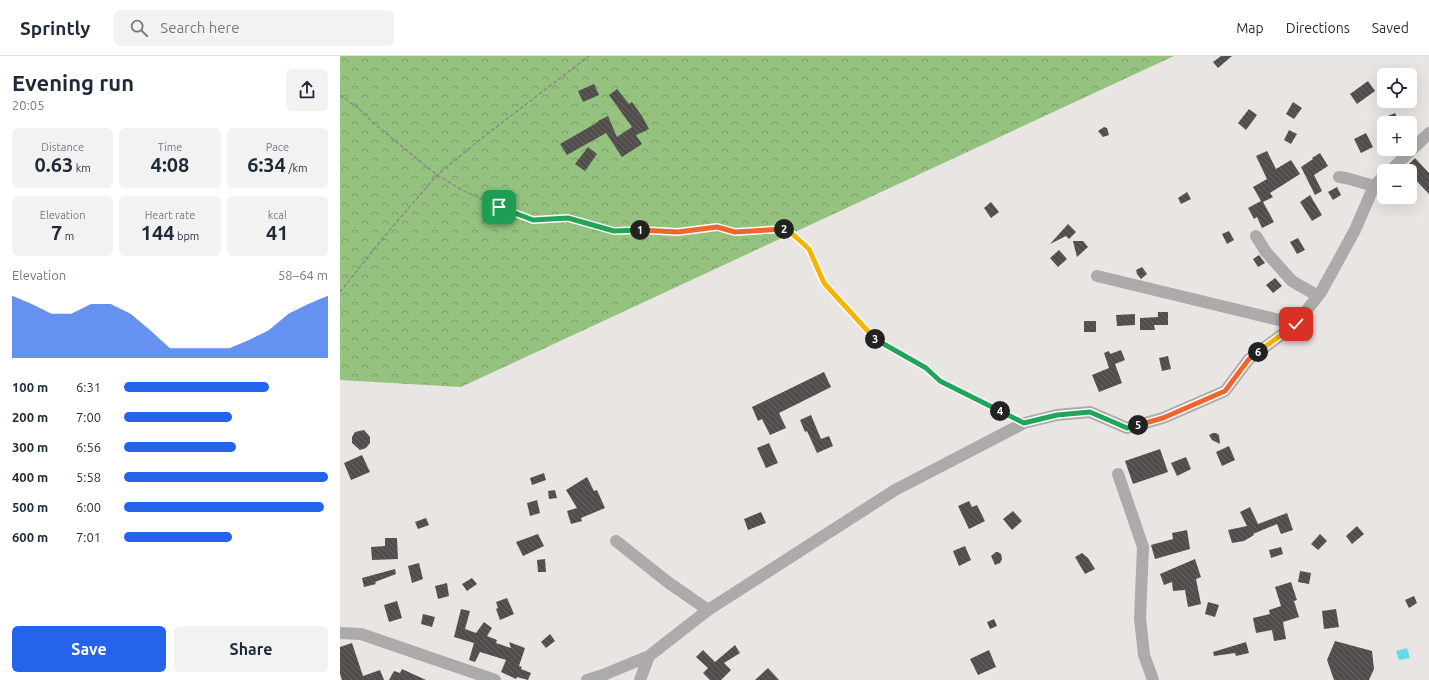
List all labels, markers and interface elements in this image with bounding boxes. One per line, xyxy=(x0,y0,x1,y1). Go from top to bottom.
search box xyxy=(114,10,394,46)
text: Sprintly xyxy=(20,17,90,39)
icon: search xyxy=(128,17,150,39)
text: Search here xyxy=(160,19,240,36)
text: Map xyxy=(1236,20,1264,36)
text: Directions xyxy=(1286,20,1350,36)
text: Saved xyxy=(1372,20,1409,36)
map controls xyxy=(1377,68,1417,204)
button: locate xyxy=(1377,68,1417,108)
button: share xyxy=(286,69,328,111)
text: Evening run xyxy=(12,70,134,95)
text: 20:05 xyxy=(12,98,45,112)
button: + xyxy=(1377,116,1417,156)
text: Distance xyxy=(41,141,84,153)
text: Time xyxy=(158,141,182,153)
text: Pace xyxy=(266,141,289,153)
text: 0.63 xyxy=(34,153,73,176)
text: 4:08 xyxy=(151,153,189,176)
text: 6:34 xyxy=(247,153,286,176)
text: km xyxy=(73,162,91,174)
text: /km xyxy=(286,162,308,174)
button: − xyxy=(1377,164,1417,204)
pin xyxy=(482,190,516,224)
icon: arrive xyxy=(488,196,510,218)
text: Elevation xyxy=(40,209,86,221)
text: Heart rate xyxy=(145,209,195,221)
text: kcal xyxy=(268,209,287,221)
pin: 2 xyxy=(774,219,794,239)
pin: 1 xyxy=(630,220,650,240)
text: 7 xyxy=(51,221,62,244)
text: 144 xyxy=(141,221,174,244)
text: 41 xyxy=(266,221,289,244)
text: 2 xyxy=(781,223,787,235)
text: 1 xyxy=(637,224,643,236)
text: m xyxy=(62,230,74,242)
text: bpm xyxy=(174,230,199,242)
text: Elevation xyxy=(12,268,66,282)
text: 58–64 m xyxy=(278,268,328,282)
pin xyxy=(1279,307,1313,341)
icon: check xyxy=(1285,313,1307,335)
pin: 3 xyxy=(865,329,885,349)
text: 3 xyxy=(872,333,878,345)
pin: 6 xyxy=(1248,342,1268,362)
text: 6 xyxy=(1255,346,1261,358)
text: 100 m xyxy=(12,380,48,394)
text: 6:31 xyxy=(76,380,101,394)
pin: 4 xyxy=(990,401,1010,421)
text: 4 xyxy=(997,405,1003,417)
text: 200 m xyxy=(12,410,48,424)
text: 7:00 xyxy=(76,410,101,424)
pin: 5 xyxy=(1128,415,1148,435)
text: 5 xyxy=(1135,419,1141,431)
text: 300 m xyxy=(12,440,48,454)
text: 6:56 xyxy=(76,440,101,454)
text: 400 m xyxy=(12,470,48,484)
text: 5:58 xyxy=(76,470,101,484)
text: 500 m xyxy=(12,500,48,514)
text: 6:00 xyxy=(76,500,101,514)
text: 600 m xyxy=(12,530,48,544)
text: 7:01 xyxy=(76,530,101,544)
button: Save xyxy=(12,626,166,672)
button: Share xyxy=(174,626,328,672)

